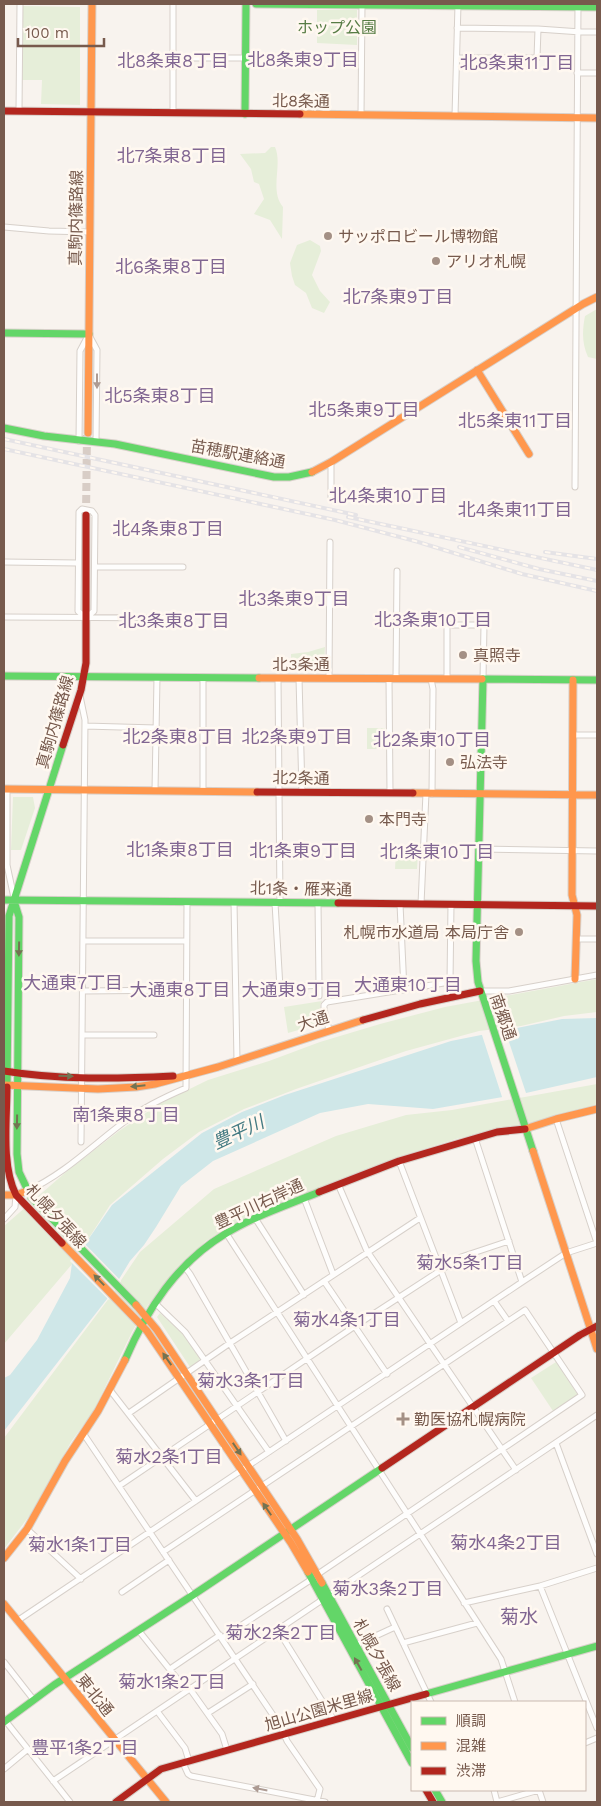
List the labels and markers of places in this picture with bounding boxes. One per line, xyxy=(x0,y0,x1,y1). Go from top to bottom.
place label: サッポロビール博物館 xyxy=(338,227,498,246)
marker: サッポロビール博物館 xyxy=(322,230,334,242)
place label: アリオ札幌 xyxy=(446,252,526,271)
marker: アリオ札幌 xyxy=(430,255,442,267)
place label: 真照寺 xyxy=(473,646,521,665)
marker: 真照寺 xyxy=(457,649,469,661)
place label: 弘法寺 xyxy=(460,753,508,772)
marker: 弘法寺 xyxy=(444,756,456,768)
place label: 本門寺 xyxy=(379,810,427,829)
marker: 本門寺 xyxy=(363,813,375,825)
place label: 札幌市水道局 本局庁舎 xyxy=(344,923,509,942)
marker: 札幌市水道局 本局庁舎 xyxy=(513,926,525,938)
place label: 勤医協札幌病院 xyxy=(414,1410,526,1429)
marker: 勤医協札幌病院 xyxy=(396,1412,410,1426)

